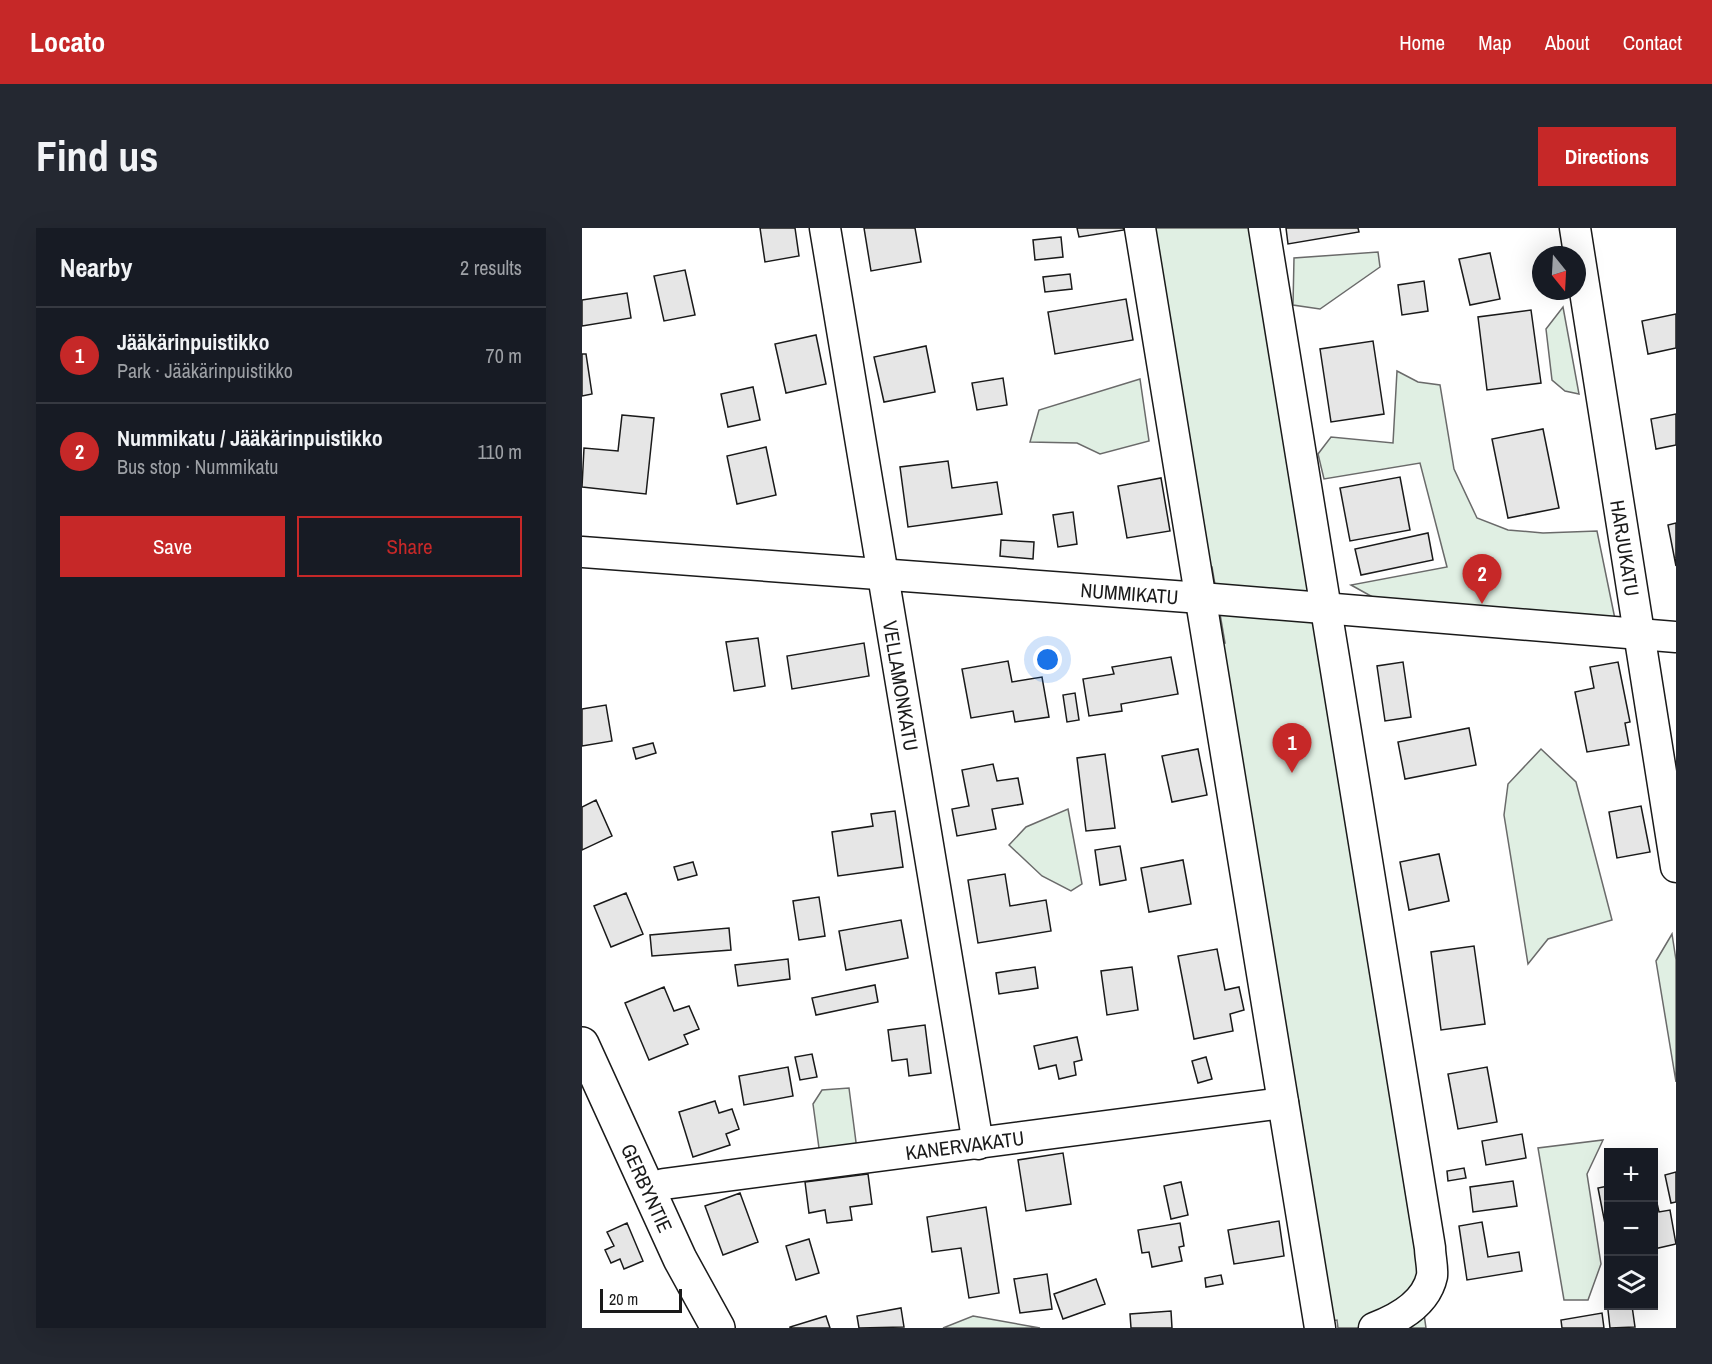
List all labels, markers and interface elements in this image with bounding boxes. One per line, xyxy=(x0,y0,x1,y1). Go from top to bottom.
text: Locato xyxy=(30,23,105,61)
text: Home xyxy=(1399,28,1445,57)
text: Map xyxy=(1478,28,1512,57)
text: About xyxy=(1545,28,1590,57)
text: Contact xyxy=(1623,28,1682,57)
button: Directions xyxy=(1538,127,1676,186)
text: Find us xyxy=(36,128,158,184)
north arrow xyxy=(1532,246,1586,300)
text: Nearby xyxy=(60,250,132,285)
text: 2 results xyxy=(460,254,522,281)
text: Jääkärinpuistikko xyxy=(117,327,269,357)
text: 1 xyxy=(75,342,84,369)
text: 70 m xyxy=(486,342,522,369)
text: Park · Jääkärinpuistikko xyxy=(117,357,293,384)
text: Nummikatu / Jääkärinpuistikko xyxy=(117,423,383,453)
text: 2 xyxy=(75,438,84,465)
text: 110 m xyxy=(478,438,522,465)
text: Bus stop · Nummikatu xyxy=(117,453,278,480)
street label: HARJUKATU xyxy=(1605,498,1647,598)
button: Save xyxy=(60,516,285,577)
button: Share xyxy=(297,516,522,577)
pin: 2 xyxy=(1462,554,1502,604)
street label: NUMMIKATU xyxy=(1080,576,1179,610)
street label: VELLAMONKATU xyxy=(877,618,926,753)
your location xyxy=(1033,645,1062,674)
pin: 1 xyxy=(1272,724,1312,773)
street label: KANERVAKATU xyxy=(904,1124,1026,1166)
street label: GERBYNTIE xyxy=(616,1139,679,1237)
map controls xyxy=(1604,1148,1658,1310)
button: + xyxy=(1604,1148,1658,1202)
button: − xyxy=(1604,1202,1658,1256)
button: layers xyxy=(1604,1256,1658,1310)
scale bar xyxy=(600,1286,682,1314)
text: 20 m xyxy=(609,1288,638,1310)

